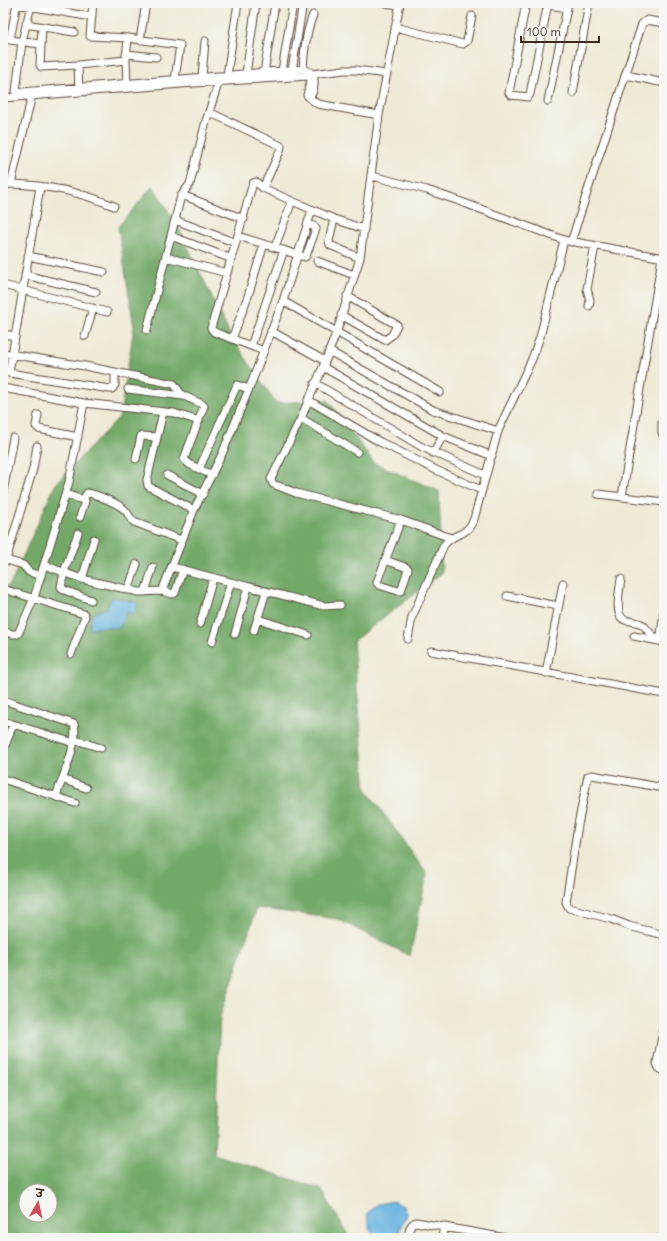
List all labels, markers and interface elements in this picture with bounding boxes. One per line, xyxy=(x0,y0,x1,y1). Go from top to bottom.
scale bar xyxy=(521,18,599,44)
text: 100 m xyxy=(527,24,561,39)
north arrow xyxy=(18,1183,58,1223)
text: उ xyxy=(34,1185,46,1201)

